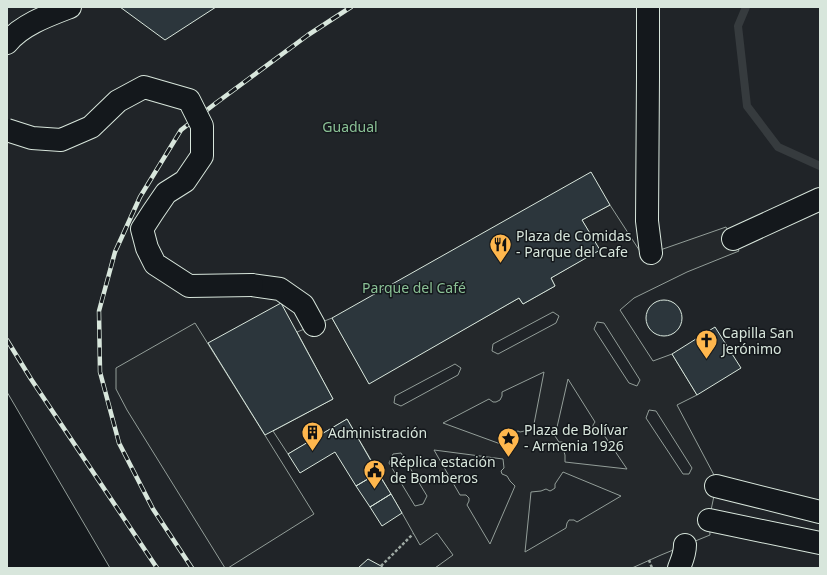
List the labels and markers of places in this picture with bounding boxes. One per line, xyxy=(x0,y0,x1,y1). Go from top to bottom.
place label: Plaza de Comidas - Parque del Cafe xyxy=(516,226,632,261)
restaurant icon: Plaza de Comidas - Parque del Cafe xyxy=(488,231,514,264)
place label: Capilla San Jerónimo xyxy=(720,323,794,358)
church icon: Capilla San Jerónimo xyxy=(693,328,719,361)
building icon: Administración xyxy=(299,420,325,453)
place label: Plaza de Bolívar - Armenia 1926 xyxy=(524,420,628,455)
place label: Administración xyxy=(328,423,427,442)
place icon: Plaza de Bolívar - Armenia 1926 xyxy=(495,425,521,458)
place label: Réplica estación de Bomberos xyxy=(390,452,496,487)
public building icon: Réplica estación de Bomberos xyxy=(361,457,387,490)

